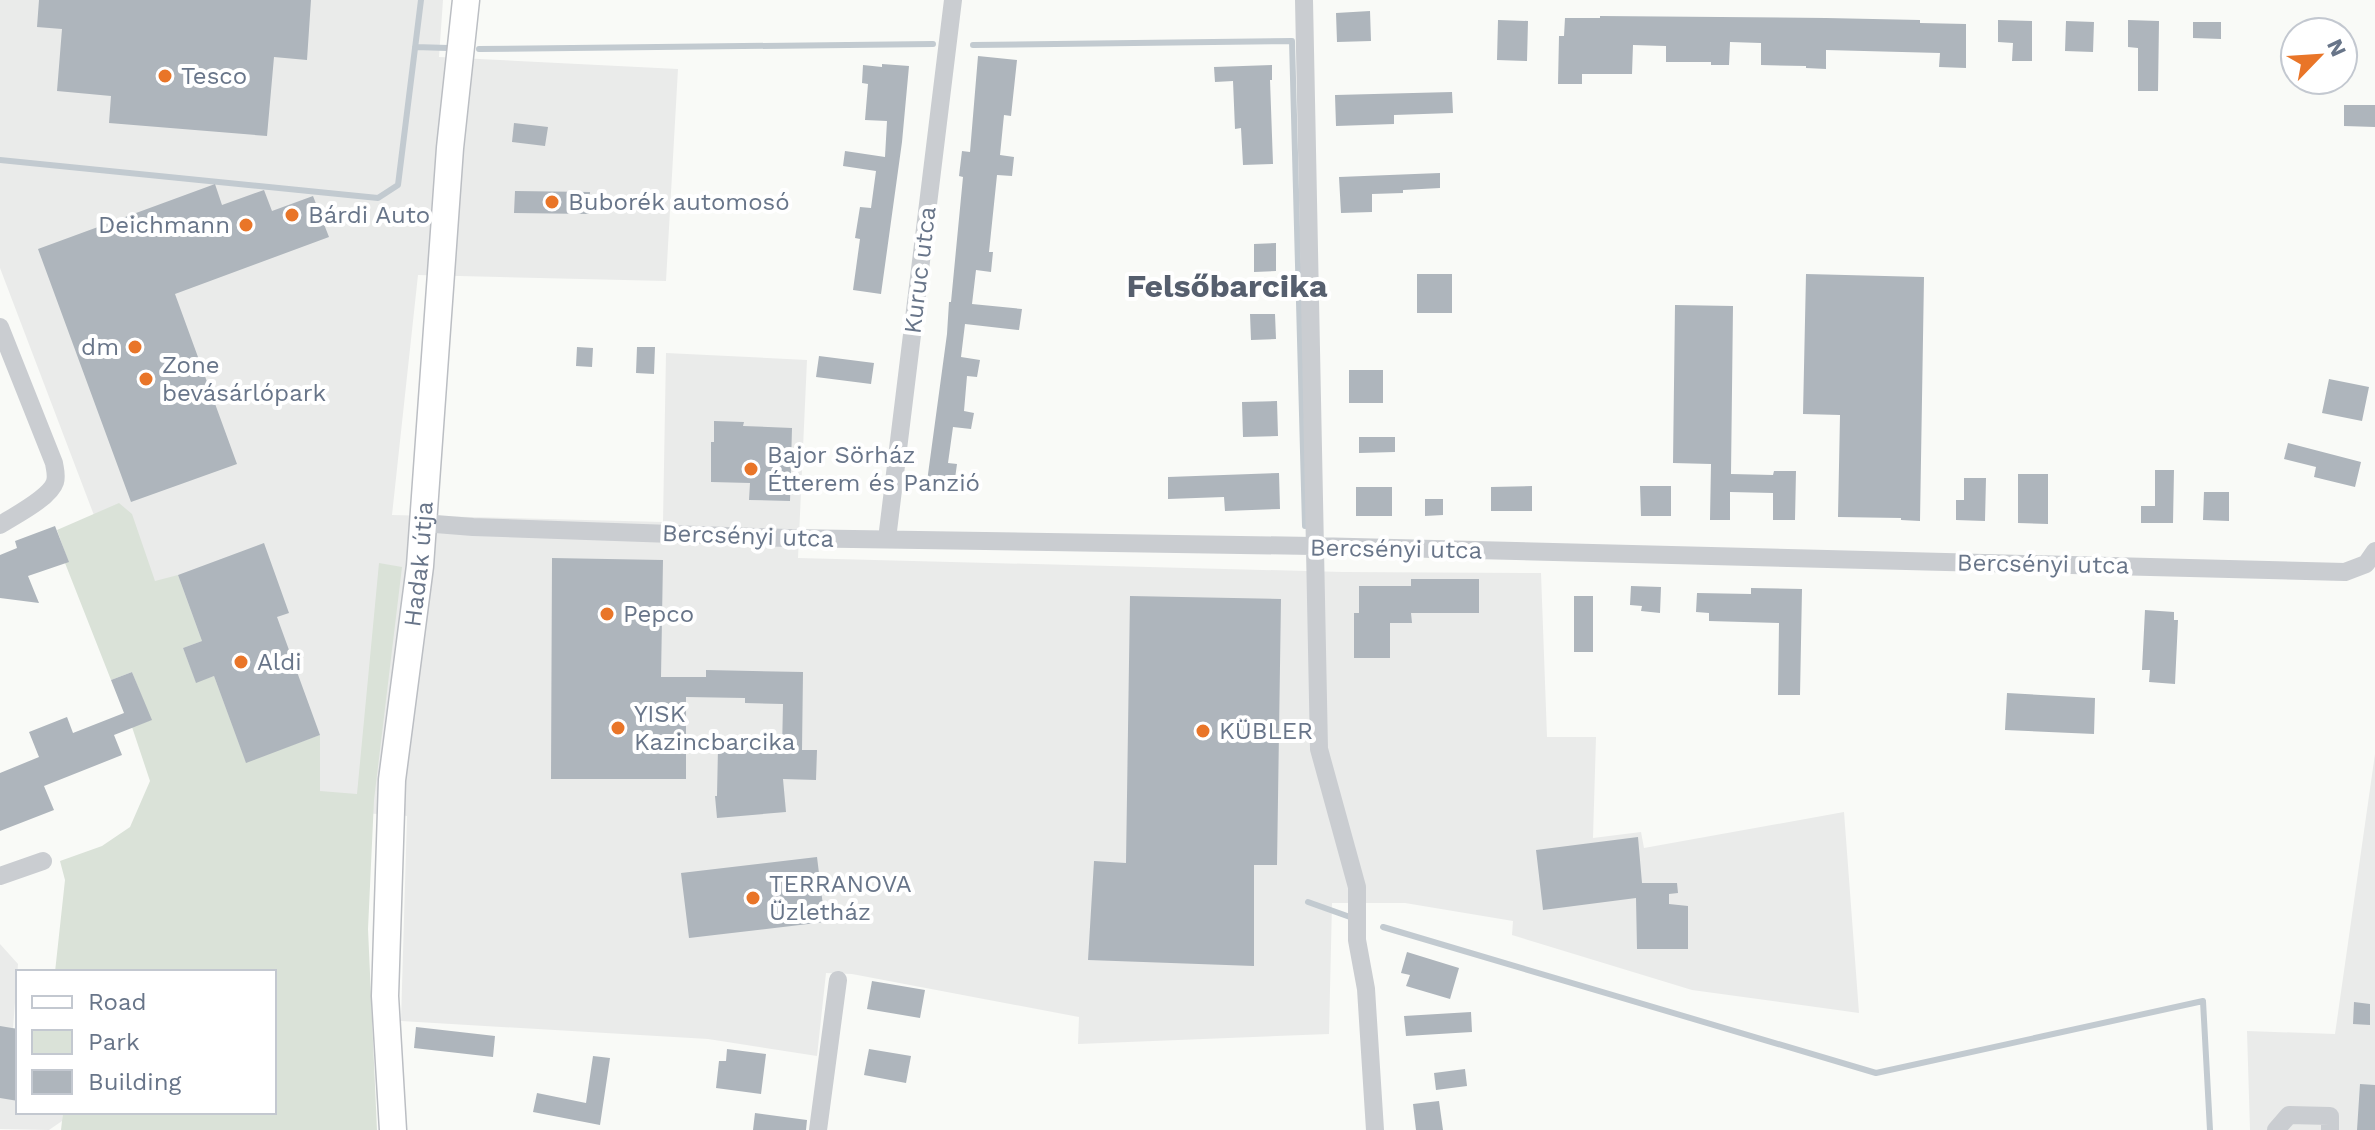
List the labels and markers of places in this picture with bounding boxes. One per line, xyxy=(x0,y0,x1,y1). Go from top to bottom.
place label: Tesco xyxy=(181,62,247,90)
marker: Tesco xyxy=(156,67,174,85)
place label: Buborék automosó xyxy=(568,188,790,216)
marker: Buborék automosó xyxy=(543,193,561,211)
place label: Bárdi Auto xyxy=(308,201,430,229)
marker: Bárdi Auto xyxy=(283,206,301,224)
place label: Deichmann xyxy=(98,211,230,239)
marker: Deichmann xyxy=(237,216,255,234)
place label: dm xyxy=(81,333,119,361)
marker: dm xyxy=(126,338,144,356)
place label: Zone bevásárlópark xyxy=(162,351,327,407)
marker: Zone bevásárlópark xyxy=(137,370,155,388)
place label: Bajor Sörház Étterem és Panzió xyxy=(767,441,980,497)
marker: Bajor Sörház Étterem és Panzió xyxy=(742,460,760,478)
place label: Pepco xyxy=(623,600,694,628)
marker: Pepco xyxy=(598,605,616,623)
place label: Aldi xyxy=(257,648,302,676)
marker: Aldi xyxy=(232,653,250,671)
place label: YISK Kazincbarcika xyxy=(634,700,795,756)
place label: KÜBLER xyxy=(1219,717,1313,745)
marker: YISK Kazincbarcika xyxy=(609,719,627,737)
marker: KÜBLER xyxy=(1194,722,1212,740)
place label: TERRANOVA Üzletház xyxy=(769,870,912,926)
marker: TERRANOVA Üzletház xyxy=(744,889,762,907)

